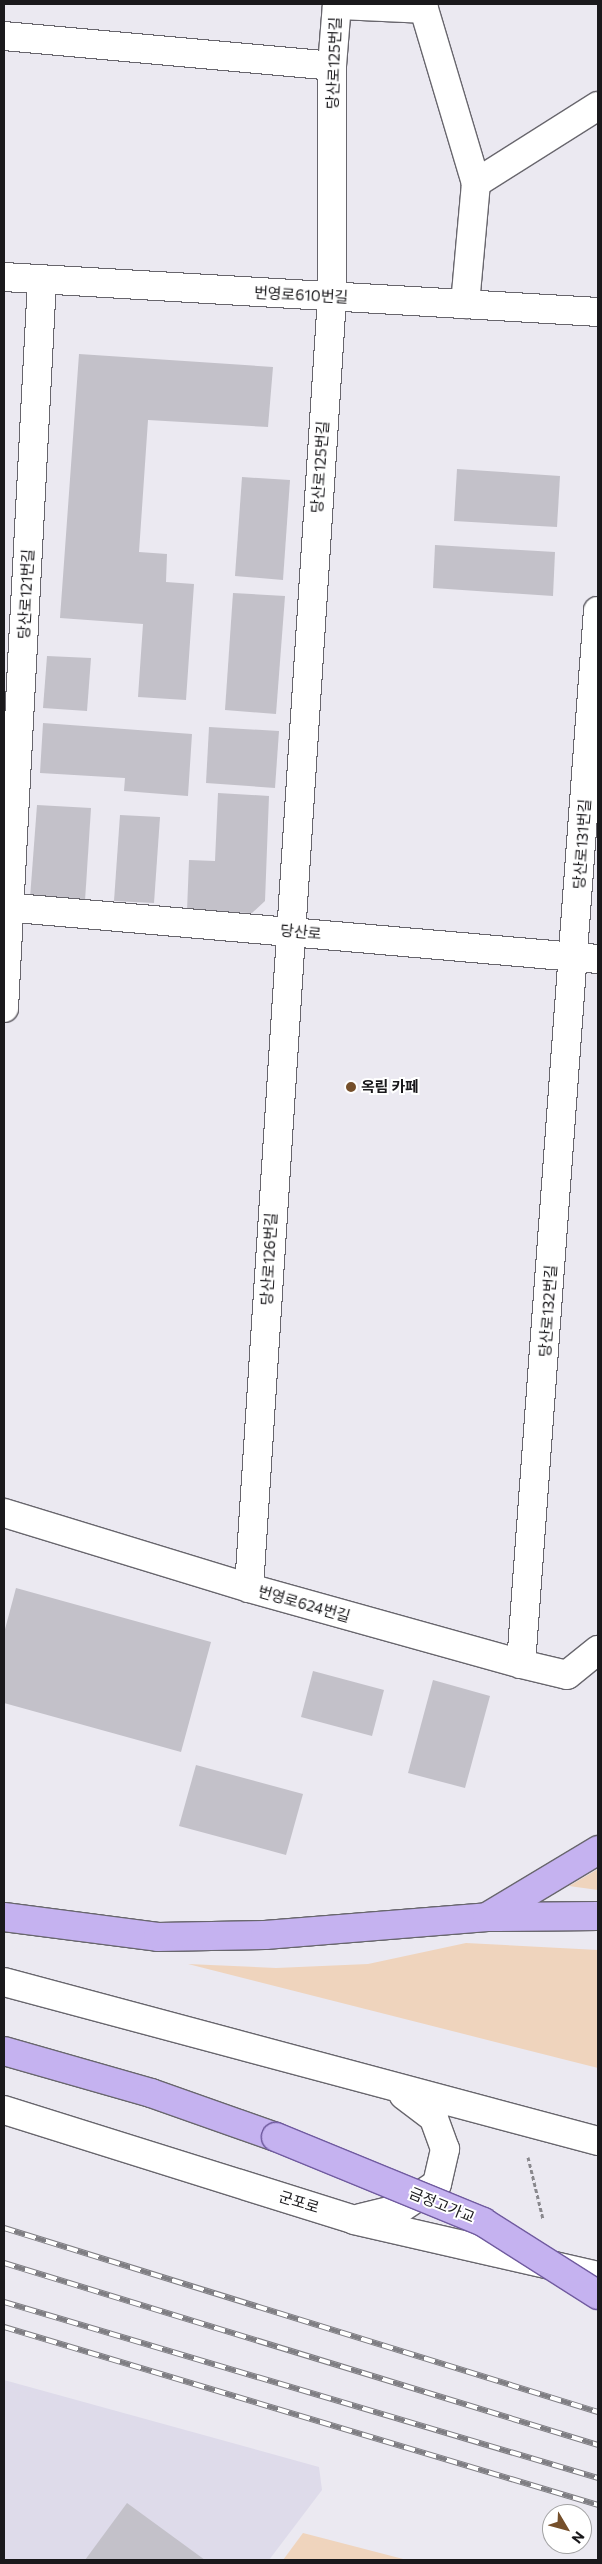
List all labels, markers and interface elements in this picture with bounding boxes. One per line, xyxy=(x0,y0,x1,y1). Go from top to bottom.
street label: 당산로125번길 xyxy=(323,17,345,109)
street label: 번영로610번길 xyxy=(253,284,349,306)
street label: 당산로125번길 xyxy=(308,420,332,514)
street label: 당산로121번길 xyxy=(15,549,37,639)
street label: 당산로131번길 xyxy=(570,798,594,890)
street label: 당산로 xyxy=(280,921,322,943)
place label: 옥림 카페 xyxy=(361,1078,419,1096)
marker: 옥림 카페 xyxy=(345,1081,357,1093)
street label: 당산로126번길 xyxy=(258,1212,280,1306)
street label: 당산로132번길 xyxy=(536,1264,560,1358)
street label: 번영로624번길 xyxy=(256,1582,352,1626)
street label: 금정고가교 xyxy=(407,2184,477,2226)
street label: 군포로 xyxy=(277,2187,321,2217)
north arrow xyxy=(542,2504,592,2554)
text: N xyxy=(569,2528,589,2547)

